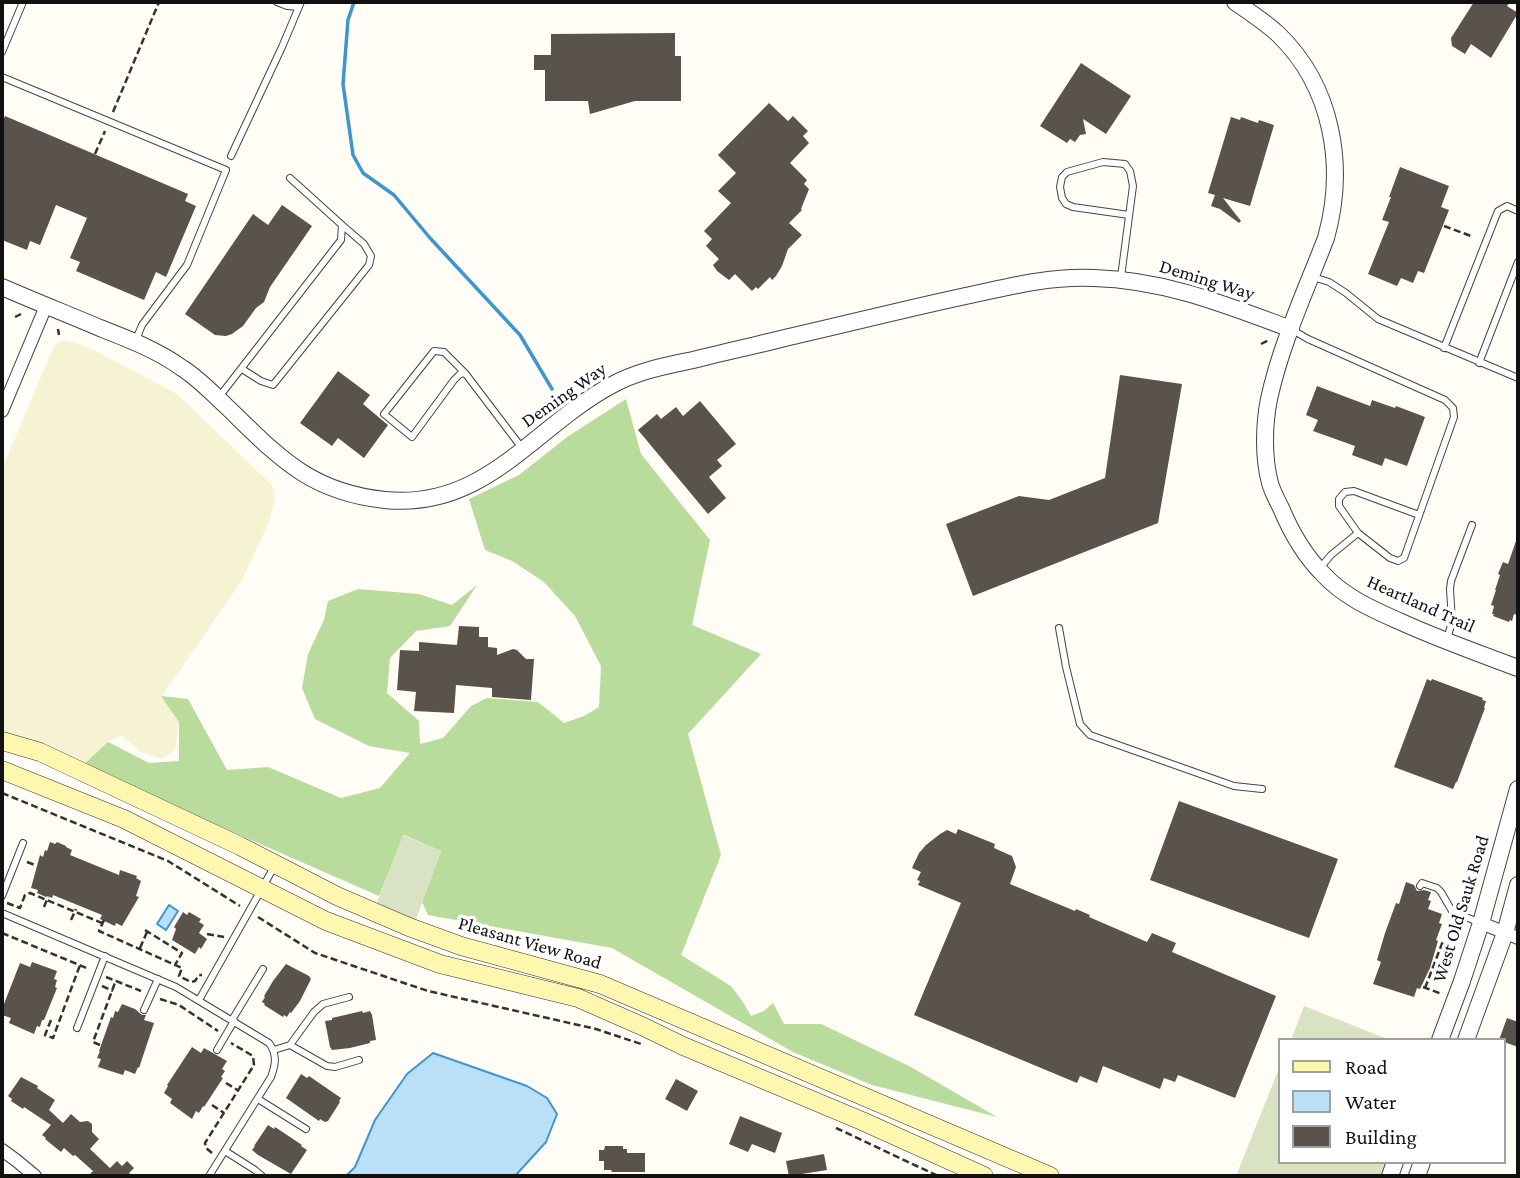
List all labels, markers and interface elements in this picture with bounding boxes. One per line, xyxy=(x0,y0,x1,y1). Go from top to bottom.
street label: Deming Way xyxy=(1157,255,1257,305)
street label: Deming Way xyxy=(517,357,611,433)
street label: Heartland Trail xyxy=(1364,570,1478,638)
street label: West Old Sauk Road xyxy=(1428,833,1494,985)
street label: Pleasant View Road xyxy=(456,912,604,974)
legend xyxy=(1278,1038,1506,1164)
text: Road xyxy=(1345,1055,1388,1079)
text: Water xyxy=(1345,1090,1397,1114)
text: Building xyxy=(1345,1125,1417,1149)

